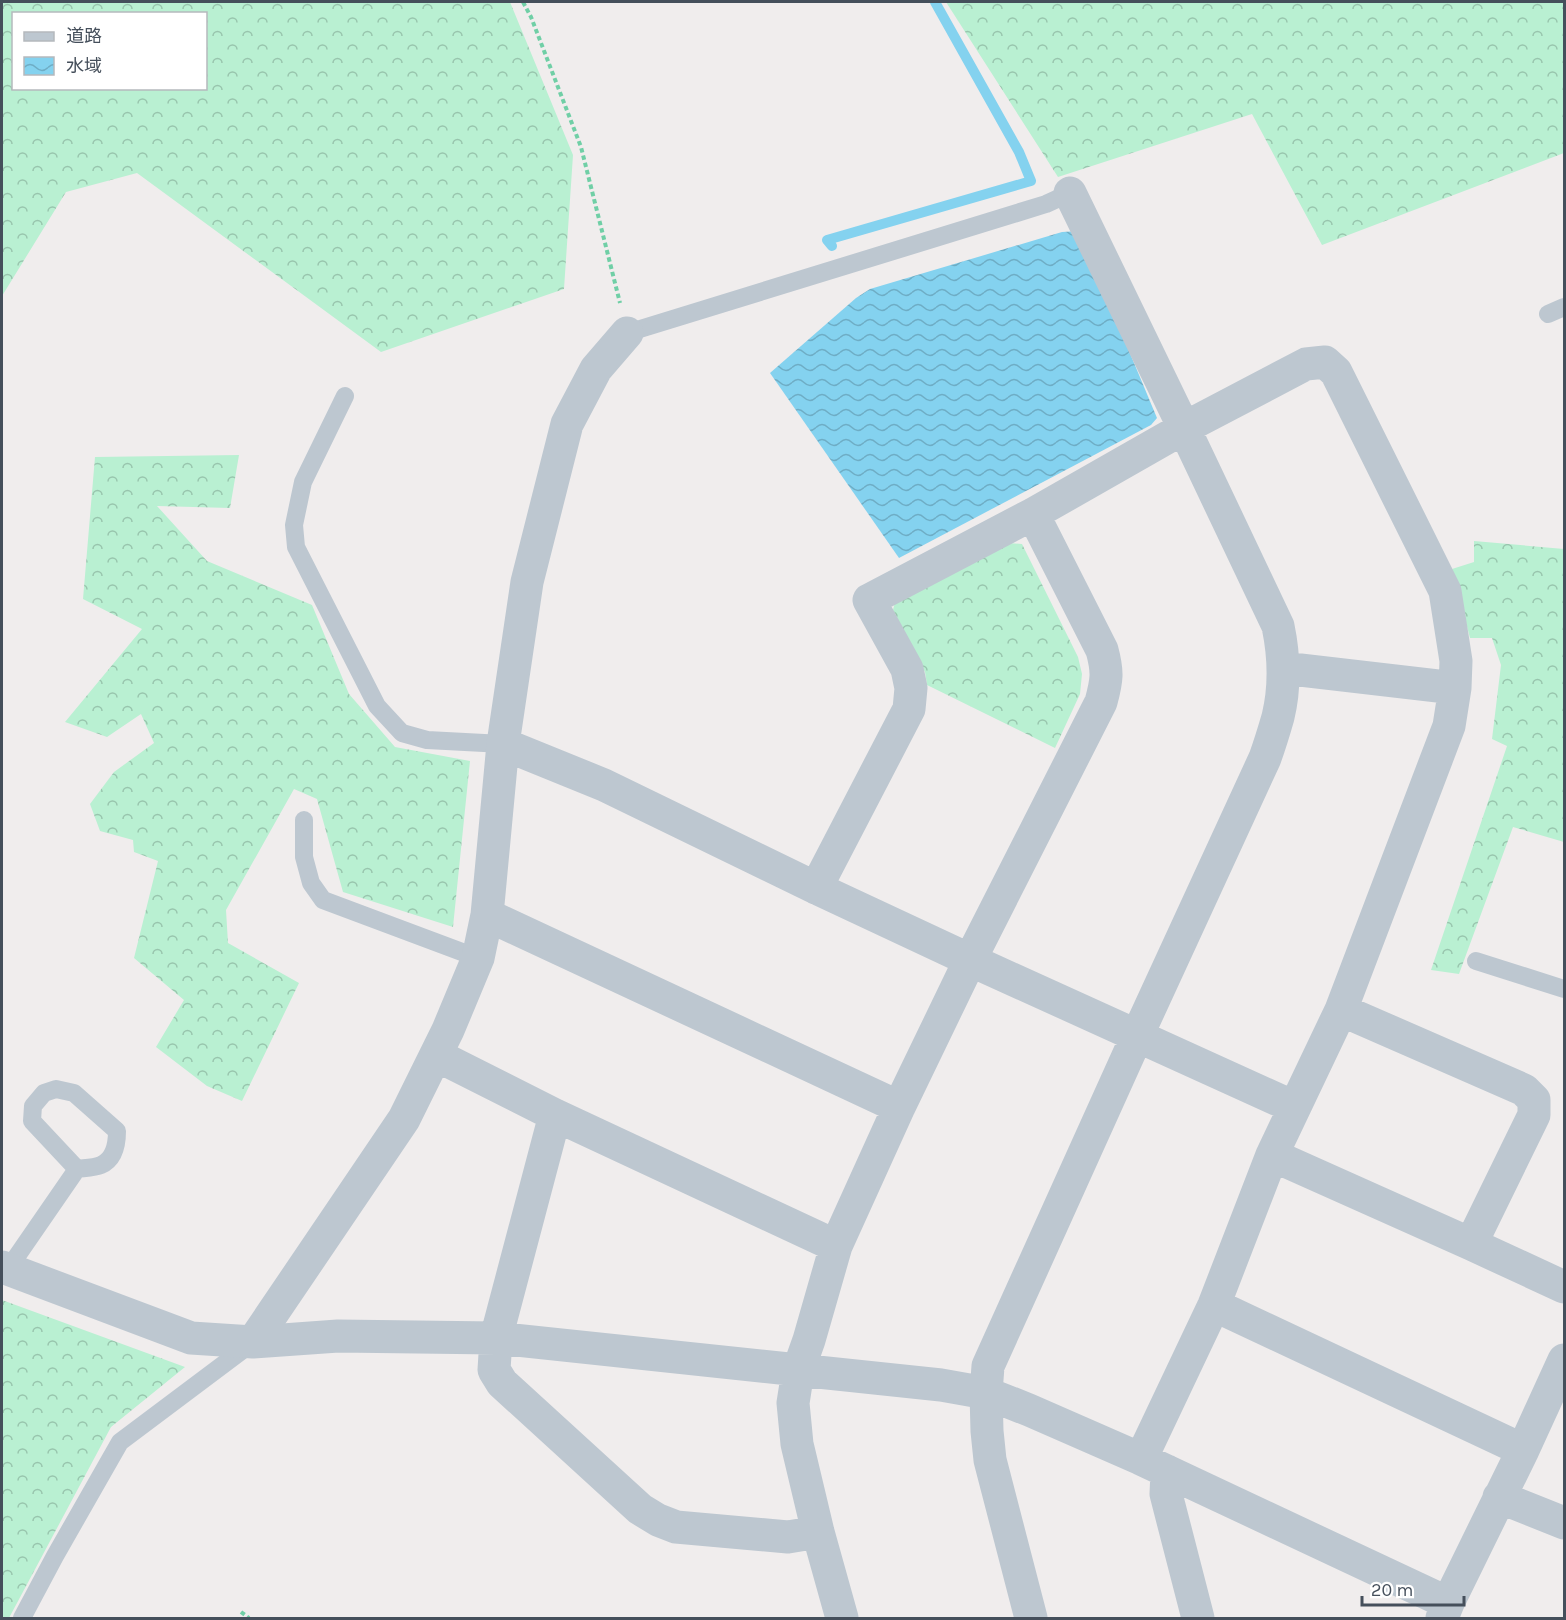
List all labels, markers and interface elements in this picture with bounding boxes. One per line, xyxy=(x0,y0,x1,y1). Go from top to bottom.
legend xyxy=(12,12,207,90)
text: 道路 xyxy=(66,25,102,47)
text: 水域 xyxy=(66,55,102,77)
scale bar xyxy=(1362,1569,1464,1607)
text: 20 m xyxy=(1371,1579,1413,1601)

